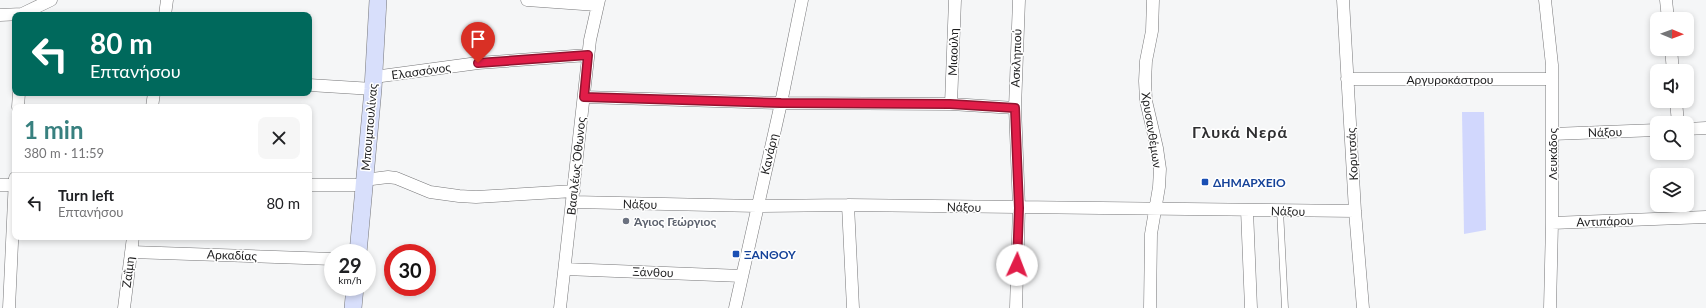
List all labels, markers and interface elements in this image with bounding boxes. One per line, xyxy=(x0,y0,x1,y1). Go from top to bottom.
north arrow xyxy=(1650,12,1694,56)
map controls xyxy=(1650,12,1694,212)
pin xyxy=(461,22,495,63)
text: 80 m xyxy=(90,26,153,60)
icon: left xyxy=(24,28,76,80)
icon: arrive xyxy=(467,28,489,50)
street label: Μιαούλη xyxy=(945,28,961,76)
street label: Ασκληπιού xyxy=(1007,28,1025,88)
street label: Ελασσόνος xyxy=(390,59,452,83)
text: Επτανήσου xyxy=(90,60,181,82)
button: sound xyxy=(1650,64,1694,108)
street label: Αργυροκάστρου xyxy=(1407,72,1493,87)
street label: Μπουμπουλίνας xyxy=(358,82,380,171)
street label: Χρυσανθέμων xyxy=(1139,91,1165,169)
text: 1 min xyxy=(24,115,84,144)
street label: Βασιλέως Όθωνος xyxy=(563,116,589,216)
button: search xyxy=(1650,116,1694,160)
button: close xyxy=(258,117,300,159)
district label: Γλυκά Νερά xyxy=(1192,122,1288,141)
street label: Νάξου xyxy=(1588,124,1622,140)
street label: Κορυτσάς xyxy=(1343,127,1361,181)
street label: Λευκάδος xyxy=(1545,128,1560,180)
street label: Κανάρη xyxy=(757,132,781,176)
text: 380 m · 11:59 xyxy=(24,145,104,161)
button: layers xyxy=(1650,168,1694,212)
place label: ΔΗΜΑΡΧΕΙΟ xyxy=(1213,175,1286,190)
marker: ΔΗΜΑΡΧΕΙΟ xyxy=(1200,177,1210,187)
text: Turn left xyxy=(58,186,114,204)
icon: left xyxy=(24,192,46,214)
text: 80 m xyxy=(266,194,300,212)
street label: Νάξου xyxy=(623,196,657,212)
street label: Νάξου xyxy=(947,199,981,215)
street label: Νάξου xyxy=(1271,203,1305,219)
text: Επτανήσου xyxy=(58,204,123,220)
street label: Αντιπάρου xyxy=(1576,213,1634,229)
place label: Άγιος Γεώργιος xyxy=(633,214,716,229)
marker: Άγιος Γεώργιος xyxy=(621,216,631,226)
speed limit sign: 30 xyxy=(384,244,436,296)
position arrow xyxy=(996,244,1038,286)
street label: Αρκαδίας xyxy=(207,247,258,263)
place label: ΞΑΝΘΟΥ xyxy=(744,247,796,262)
marker: ΞΑΝΘΟΥ xyxy=(731,249,741,259)
text: 29 xyxy=(338,253,362,277)
street label: Ζαΐμη xyxy=(119,255,137,289)
street label: Ξάνθου xyxy=(632,264,674,280)
text: km/h xyxy=(338,274,362,286)

